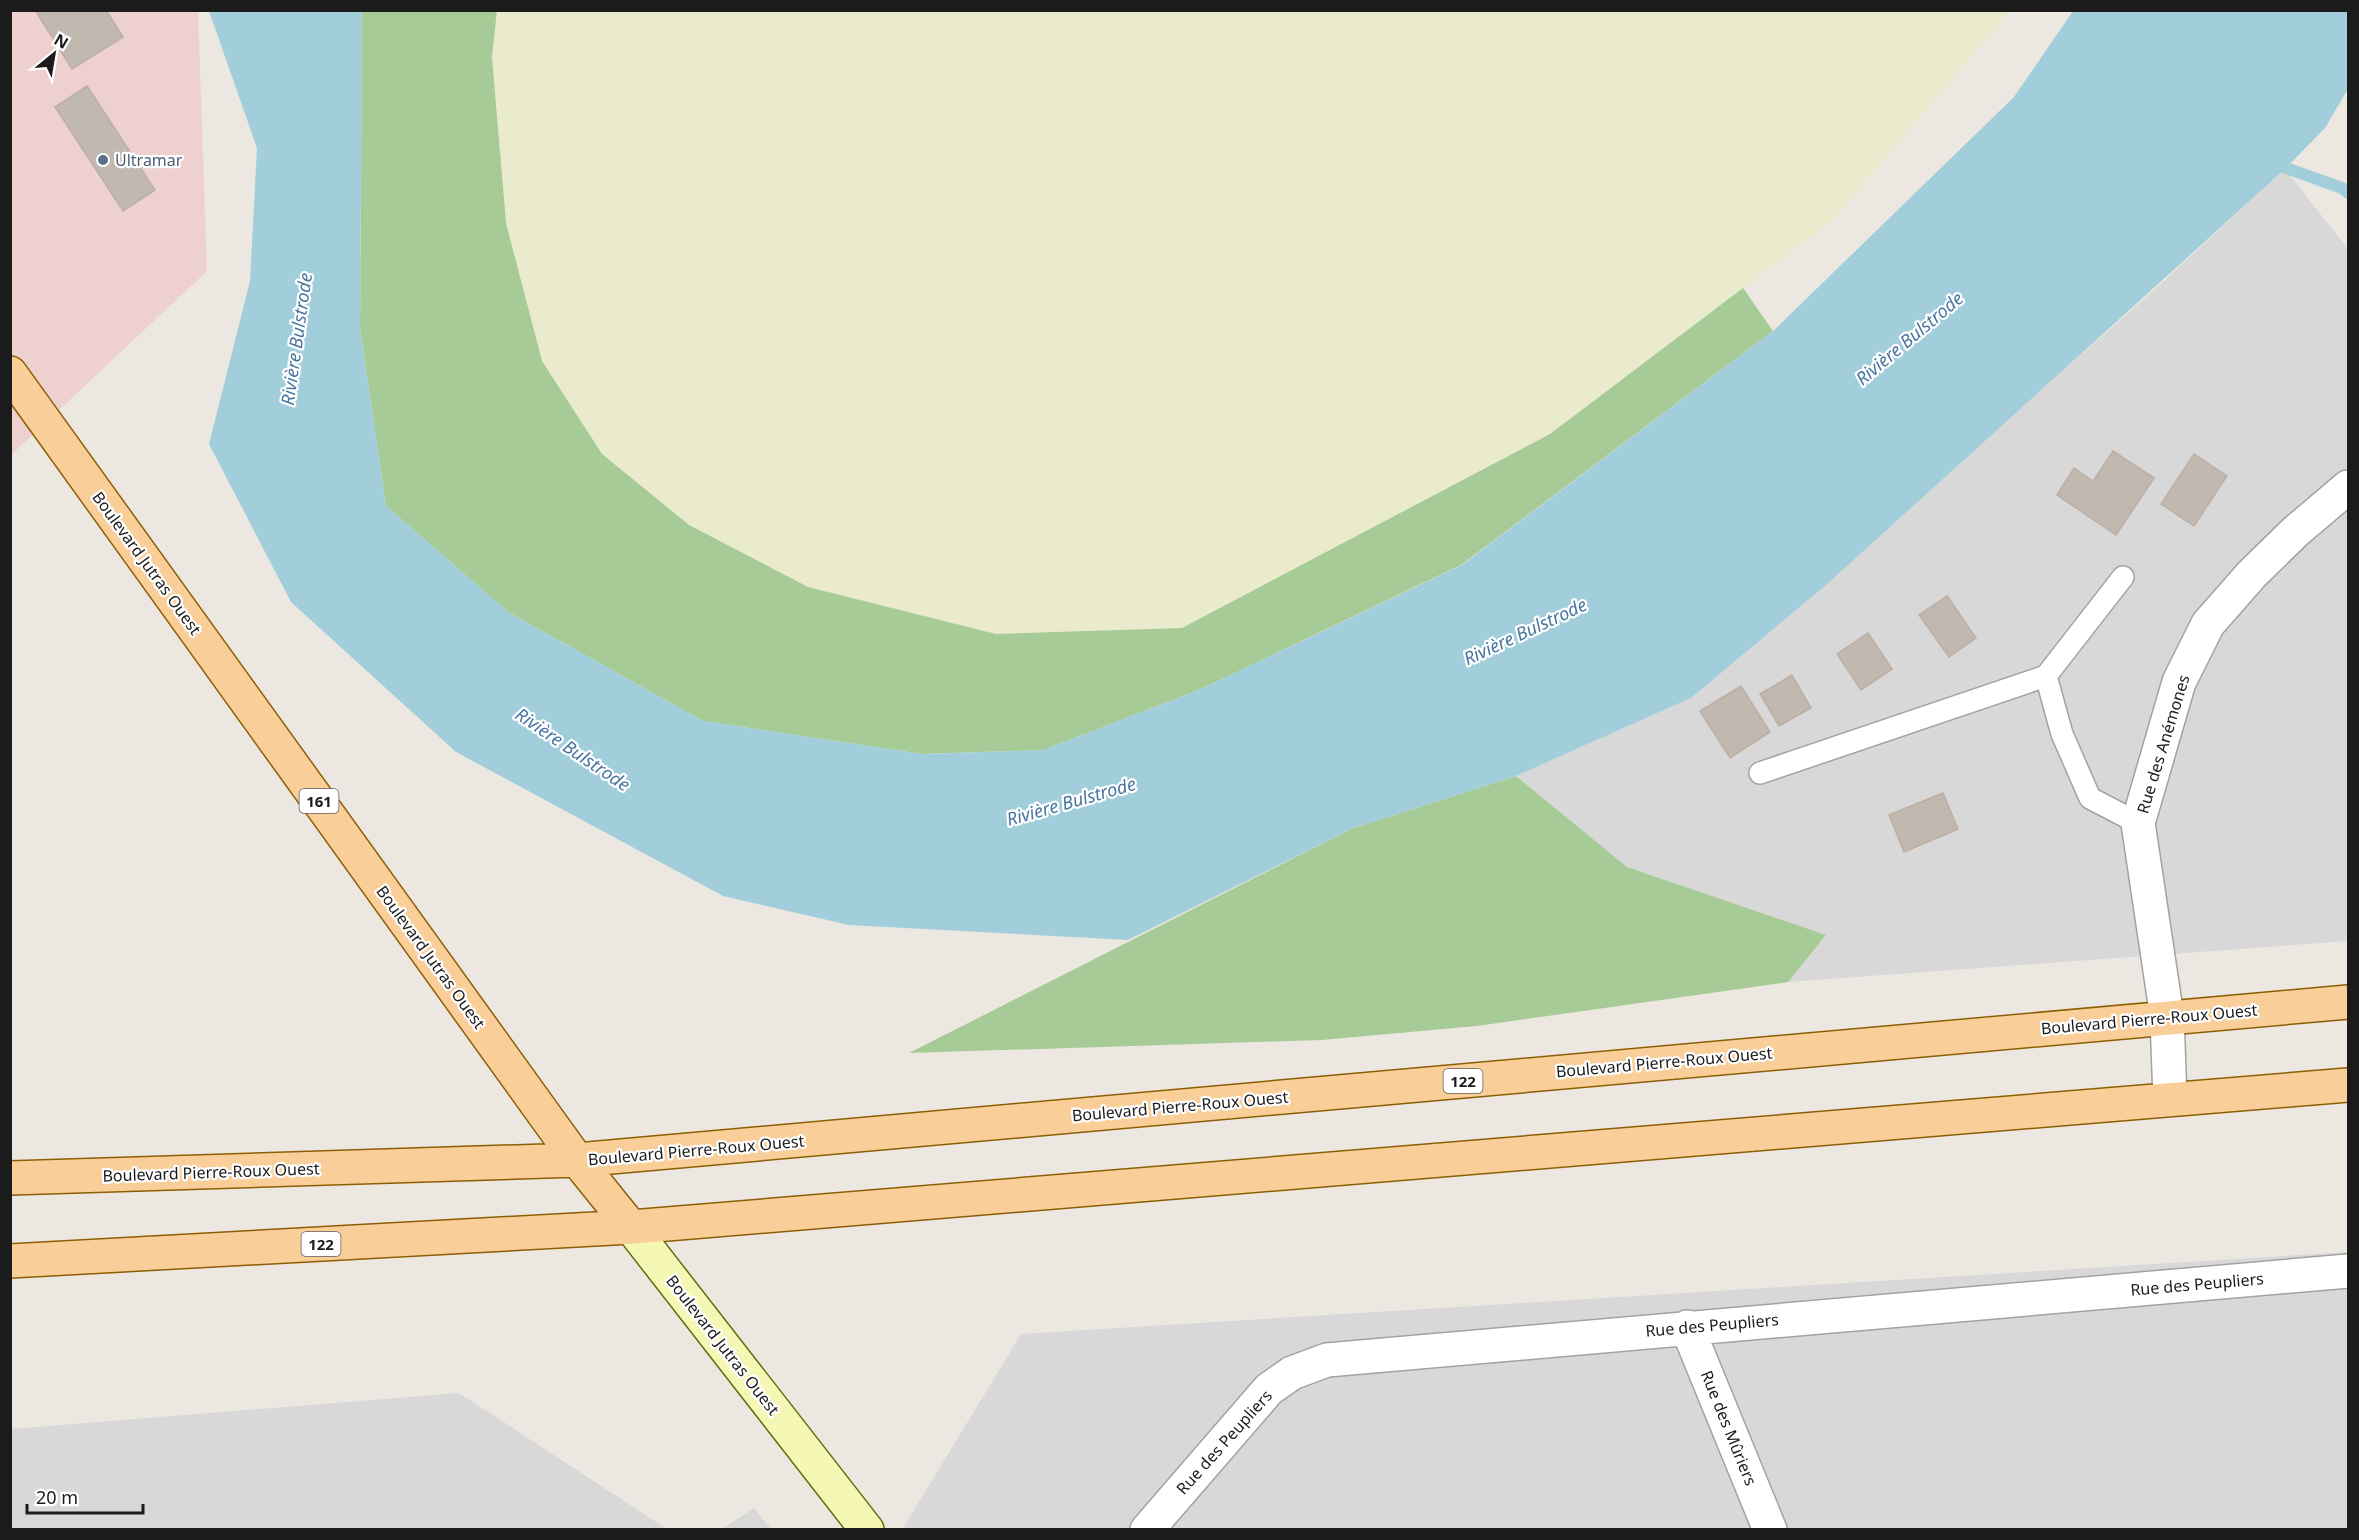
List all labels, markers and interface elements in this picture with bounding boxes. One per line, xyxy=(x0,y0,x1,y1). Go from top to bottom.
north arrow xyxy=(24,24,84,84)
text: N xyxy=(50,28,73,54)
place label: Ultramar xyxy=(115,149,183,171)
marker: Ultramar xyxy=(96,153,110,167)
water label: Rivière Bulstrode xyxy=(275,271,317,407)
water label: Rivière Bulstrode xyxy=(1850,286,1968,390)
street label: Boulevard Jutras Ouest xyxy=(88,487,207,639)
water label: Rivière Bulstrode xyxy=(1459,592,1591,670)
street label: Rue des Anémones xyxy=(2131,672,2195,816)
water label: Rivière Bulstrode xyxy=(511,702,635,796)
water label: Rivière Bulstrode xyxy=(1004,771,1138,831)
road number: 161 xyxy=(300,789,338,813)
street label: Boulevard Jutras Ouest xyxy=(372,881,491,1033)
street label: Boulevard Pierre-Roux Ouest xyxy=(2040,999,2258,1039)
street label: Boulevard Pierre-Roux Ouest xyxy=(1555,1042,1773,1082)
road number: 122 xyxy=(1444,1069,1482,1093)
street label: Boulevard Pierre-Roux Ouest xyxy=(1071,1086,1289,1126)
street label: Boulevard Pierre-Roux Ouest xyxy=(587,1130,805,1170)
street label: Boulevard Pierre-Roux Ouest xyxy=(102,1157,320,1187)
road number: 122 xyxy=(302,1232,340,1256)
street label: Rue des Peupliers xyxy=(2129,1267,2265,1301)
street label: Boulevard Jutras Ouest xyxy=(661,1270,785,1420)
street label: Rue des Peupliers xyxy=(1644,1308,1780,1342)
street label: Rue des Mûriers xyxy=(1696,1367,1762,1489)
street label: Rue des Peupliers xyxy=(1171,1385,1277,1499)
scale bar xyxy=(27,1477,142,1515)
text: 20 m xyxy=(36,1485,78,1509)

